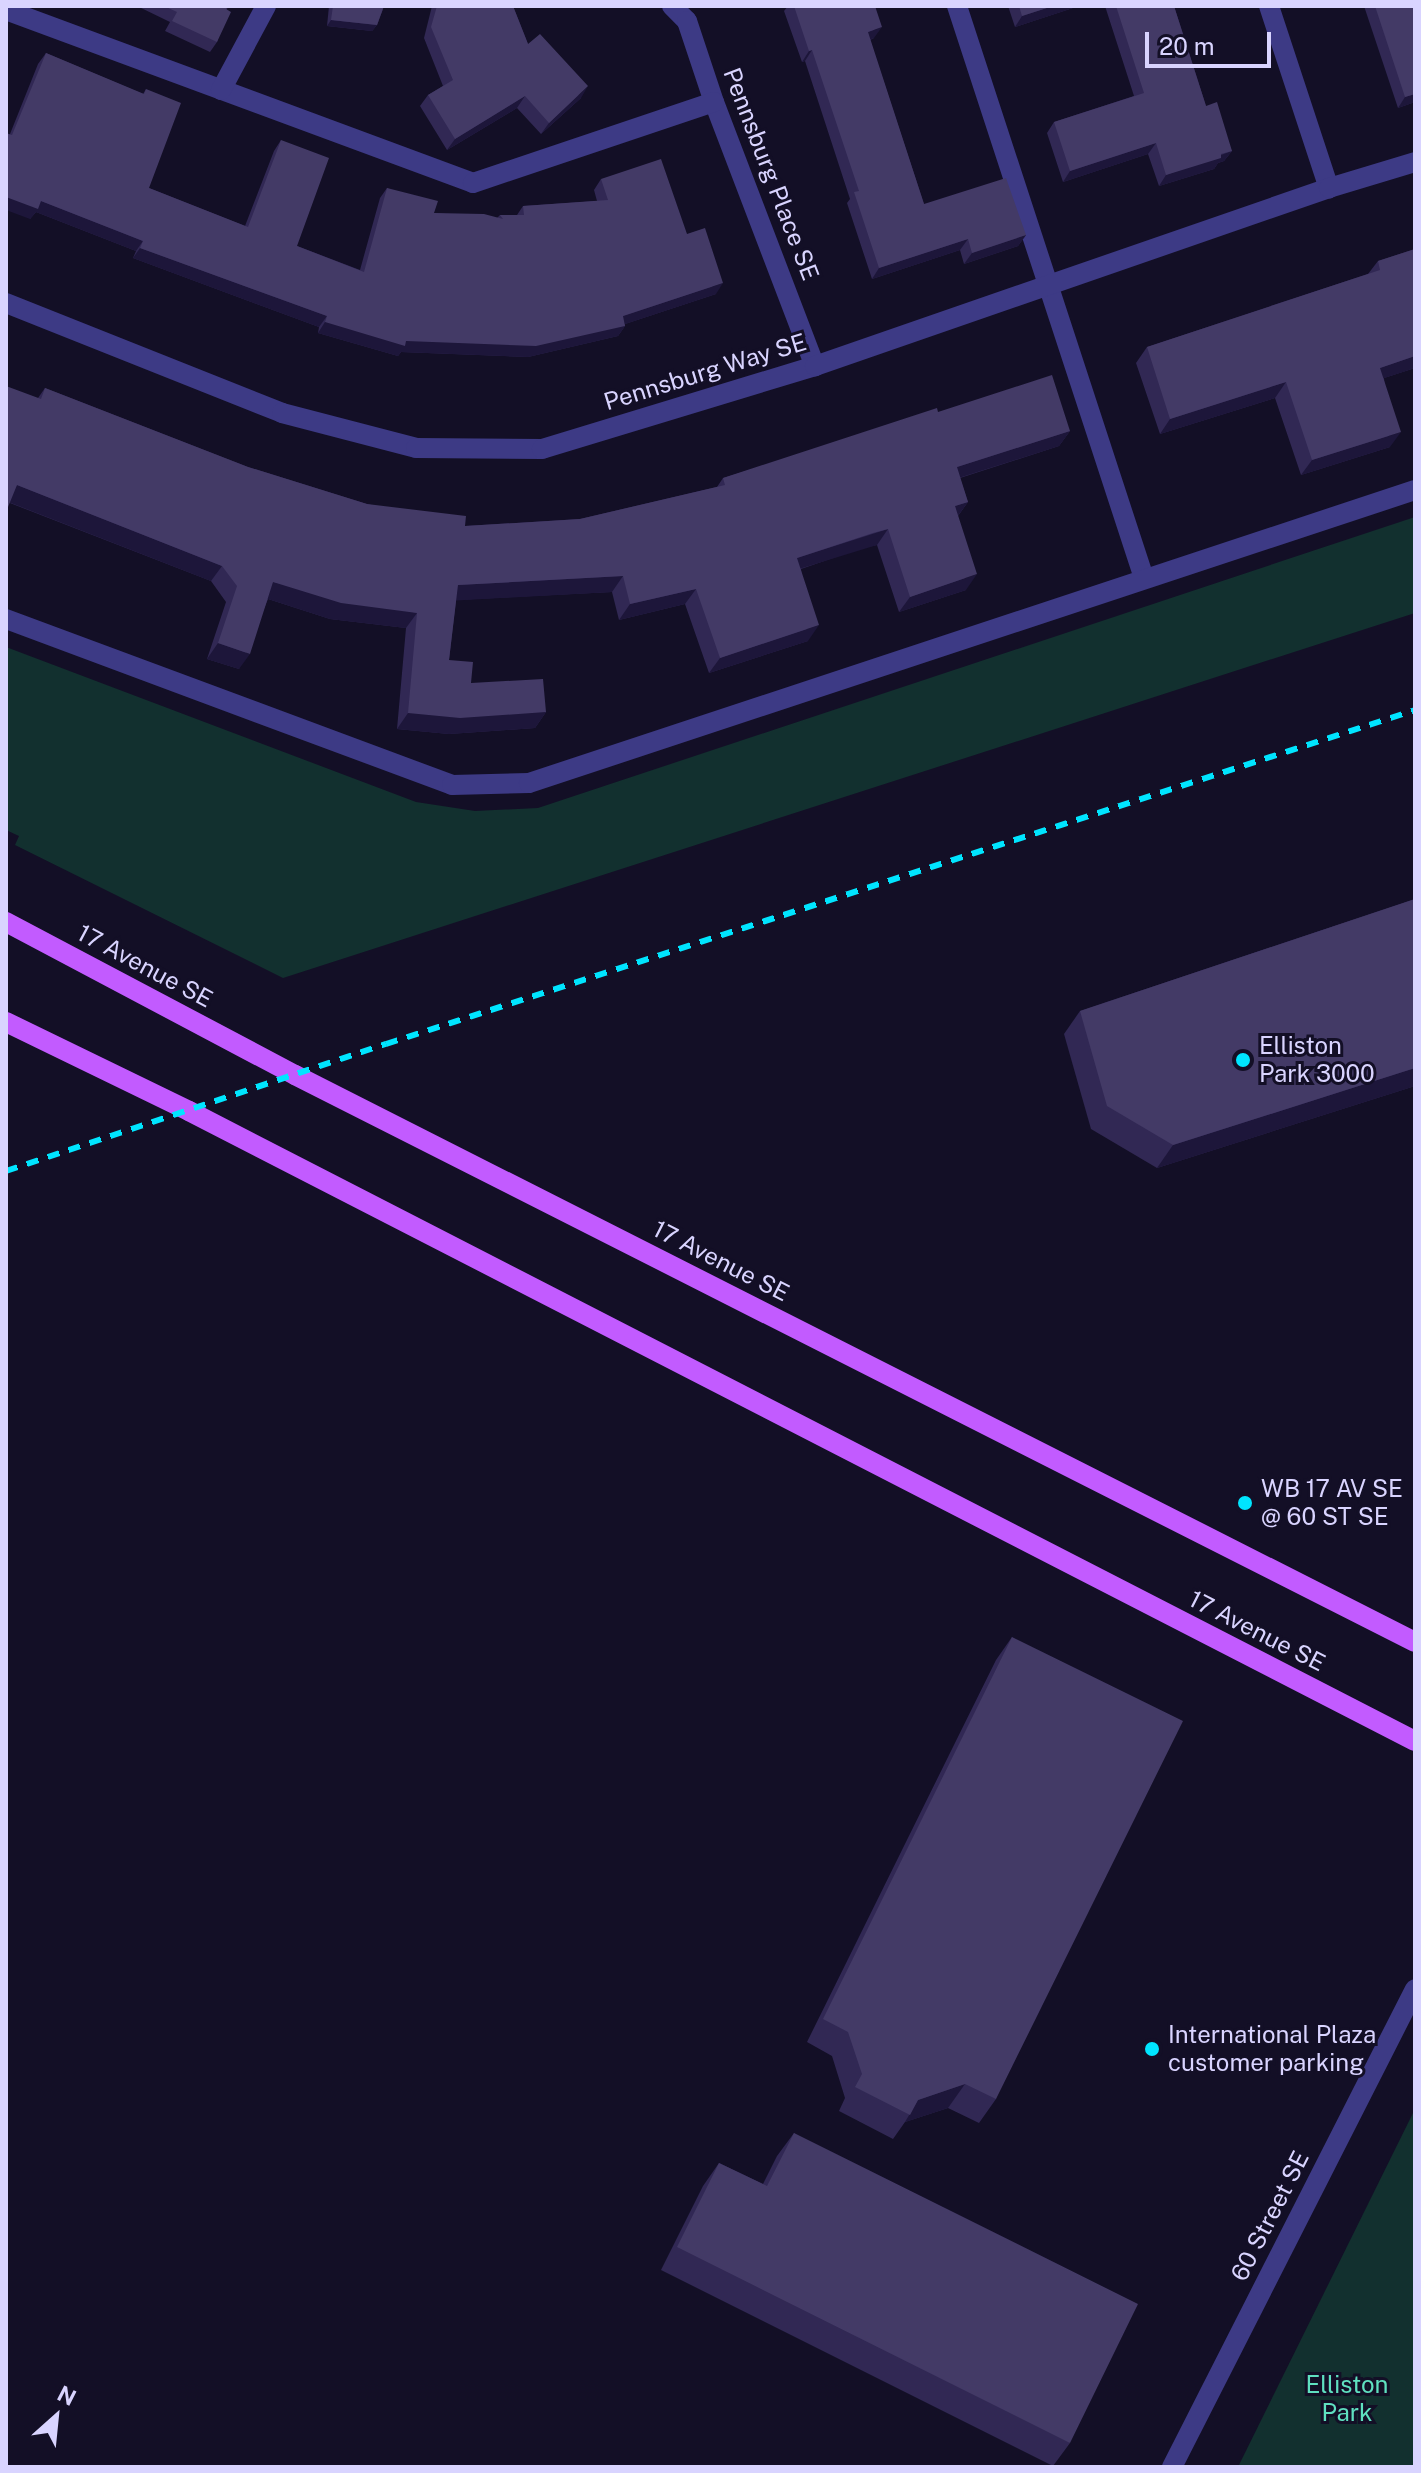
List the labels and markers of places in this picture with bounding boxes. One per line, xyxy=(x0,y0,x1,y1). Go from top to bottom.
place label: Elliston Park 3000 xyxy=(1259,1032,1375,1088)
marker: Elliston Park 3000 xyxy=(1234,1051,1252,1069)
place label: WB 17 AV SE @ 60 ST SE xyxy=(1261,1475,1403,1531)
marker: WB 17 AV SE @ 60 ST SE xyxy=(1236,1494,1254,1512)
place label: International Plaza customer parking xyxy=(1168,2021,1376,2077)
marker: International Plaza customer parking xyxy=(1143,2040,1161,2058)

